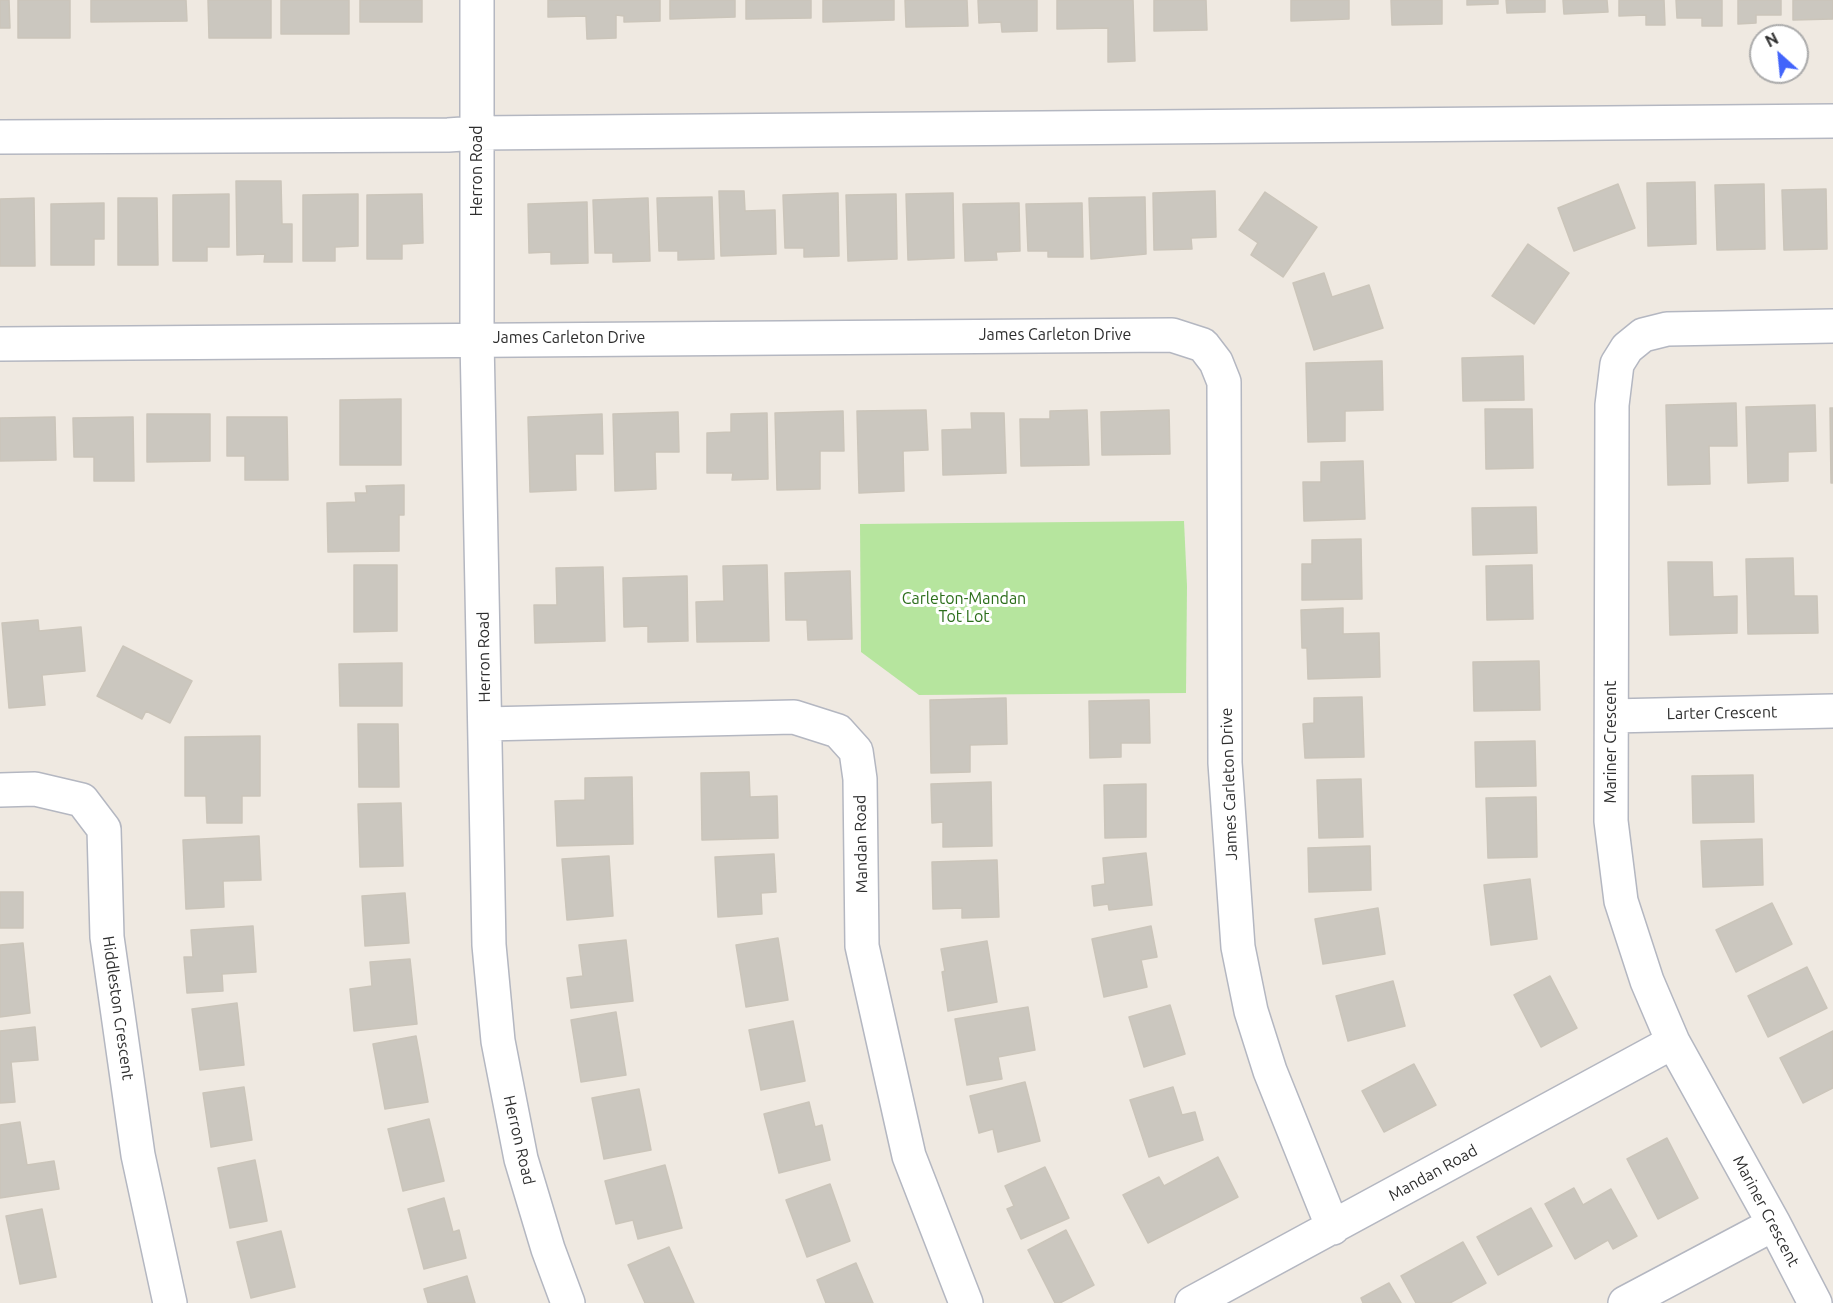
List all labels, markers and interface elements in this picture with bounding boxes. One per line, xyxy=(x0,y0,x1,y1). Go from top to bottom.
north arrow xyxy=(1749,24,1809,84)
text: N xyxy=(1762,29,1781,50)
street label: Herron Road xyxy=(467,125,487,217)
street label: James Carleton Drive xyxy=(979,325,1131,345)
street label: James Carleton Drive xyxy=(493,328,645,348)
park label: Carleton-Mandan Tot Lot xyxy=(902,589,1026,627)
street label: Herron Road xyxy=(474,611,494,703)
street label: Mariner Crescent xyxy=(1601,680,1621,804)
street label: Larter Crescent xyxy=(1667,702,1777,724)
street label: James Carleton Drive xyxy=(1217,707,1241,861)
street label: Mandan Road xyxy=(851,795,871,893)
street label: Hiddleston Crescent xyxy=(98,935,138,1081)
street label: Herron Road xyxy=(499,1093,539,1187)
street label: Mandan Road xyxy=(1385,1141,1481,1205)
street label: Mariner Crescent xyxy=(1729,1152,1803,1270)

